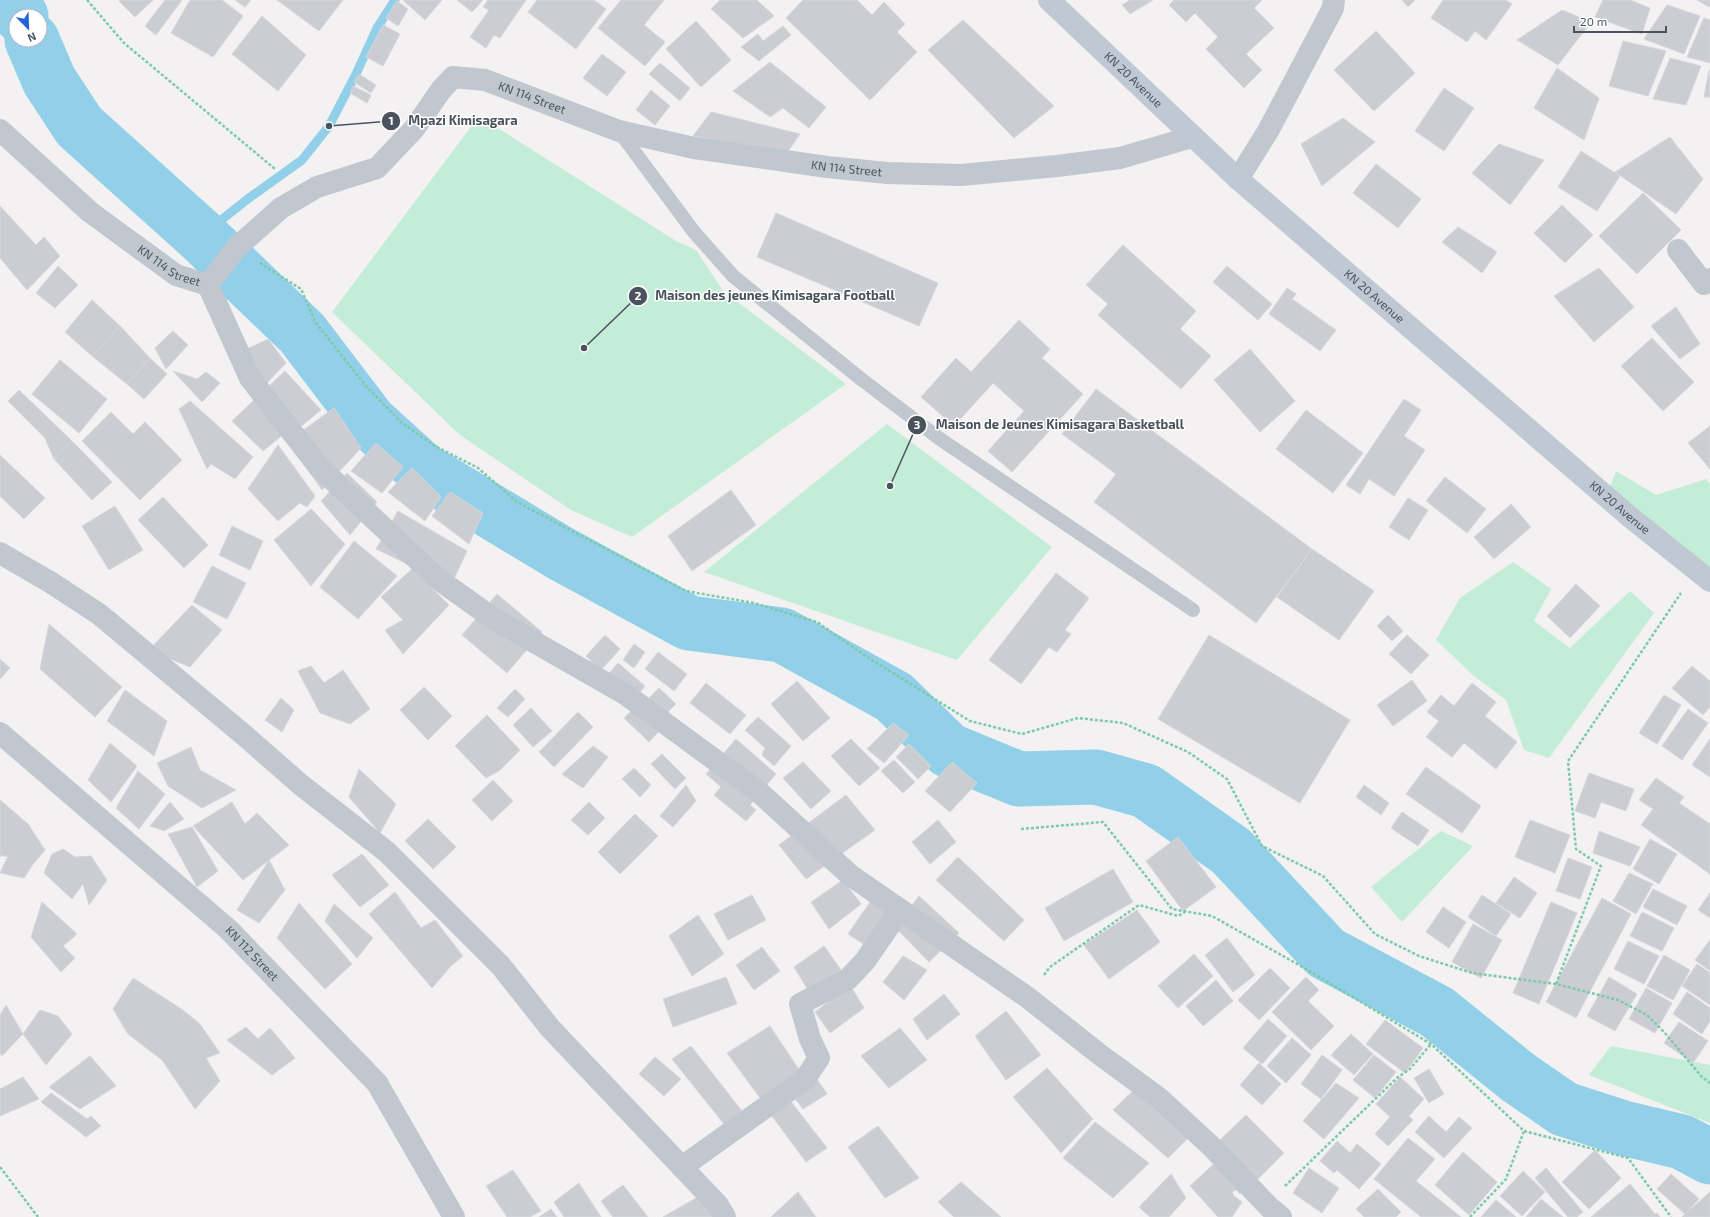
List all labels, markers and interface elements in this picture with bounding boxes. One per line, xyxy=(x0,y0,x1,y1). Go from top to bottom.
north arrow xyxy=(8,8,48,48)
scale bar xyxy=(1574,8,1666,34)
text: 20 m xyxy=(1580,14,1607,28)
text: N xyxy=(26,30,38,45)
street label: KN 20 Avenue xyxy=(1102,48,1166,110)
street label: KN 114 Street xyxy=(496,78,568,116)
callout: Mpazi Kimisagara xyxy=(381,108,526,133)
text: Mpazi Kimisagara xyxy=(408,112,518,128)
text: 1 xyxy=(388,113,394,127)
street label: KN 114 Street xyxy=(810,157,883,179)
street label: KN 114 Street xyxy=(135,241,203,288)
street label: KN 20 Avenue xyxy=(1342,266,1408,325)
callout: Maison des jeunes Kimisagara Football xyxy=(628,283,903,308)
text: Maison des jeunes Kimisagara Football xyxy=(655,287,896,303)
text: 2 xyxy=(635,288,642,302)
callout: Maison de Jeunes Kimisagara Basketball xyxy=(907,412,1192,437)
text: Maison de Jeunes Kimisagara Basketball xyxy=(936,416,1185,432)
text: 3 xyxy=(914,417,921,431)
street label: KN 20 Avenue xyxy=(1587,477,1653,536)
street label: KN 112 Street xyxy=(223,923,282,984)

